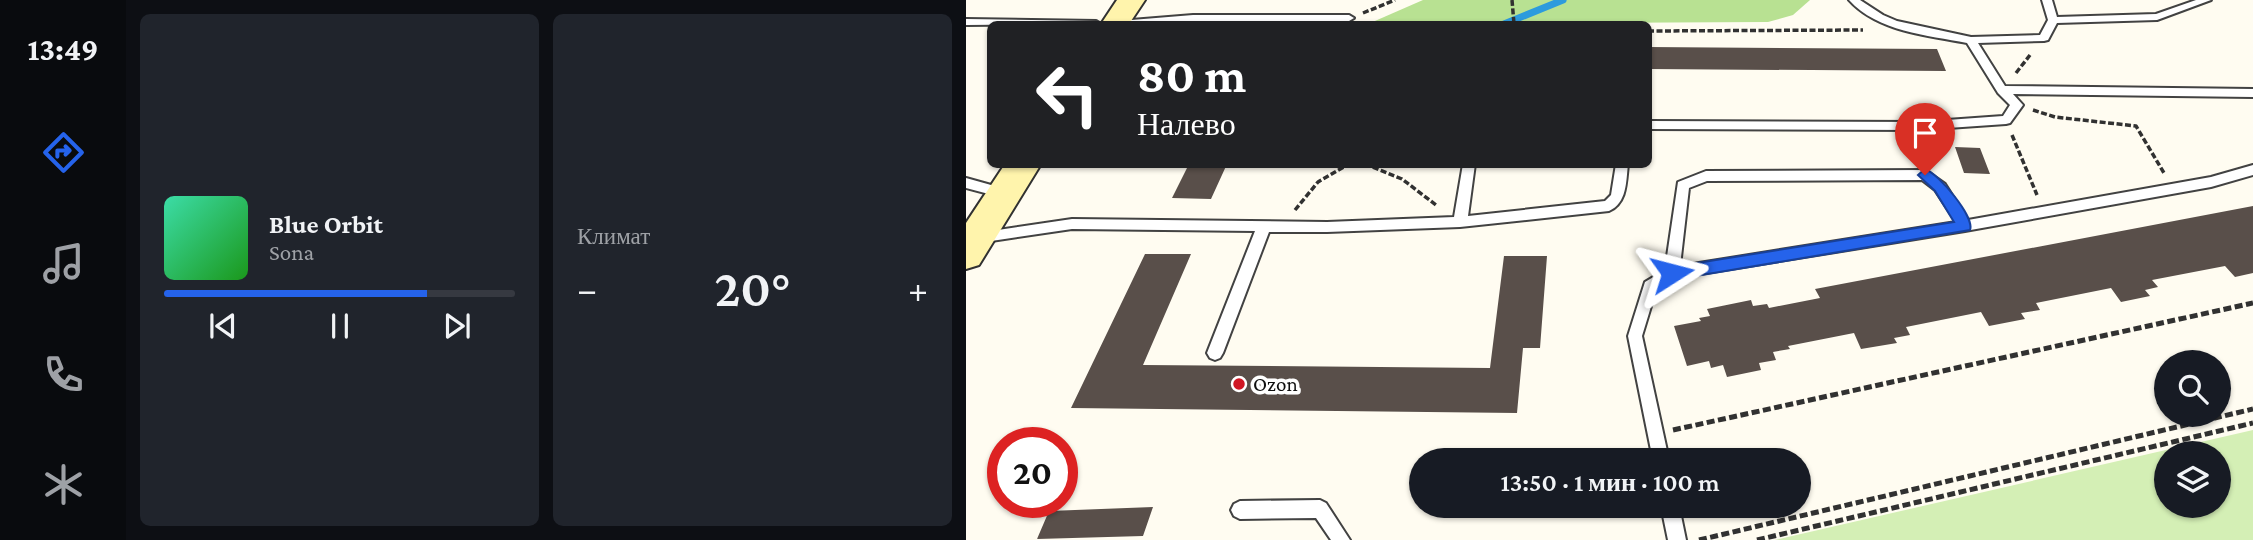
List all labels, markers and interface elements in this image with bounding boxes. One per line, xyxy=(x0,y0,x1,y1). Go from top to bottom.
text: 13:49 xyxy=(27,31,99,67)
text: 80 m xyxy=(1137,48,1246,103)
icon: left xyxy=(1022,49,1113,140)
pin xyxy=(1895,103,1955,175)
text: Налево xyxy=(1137,106,1236,142)
icon: arrive xyxy=(1906,114,1944,152)
icon: directions xyxy=(39,128,88,177)
text: Blue Orbit xyxy=(269,210,383,239)
text: Климат xyxy=(577,223,650,249)
position arrow xyxy=(1635,236,1709,310)
icon: music xyxy=(39,239,88,288)
text: Sona xyxy=(269,239,314,265)
text: 20° xyxy=(714,259,791,317)
text: − xyxy=(577,268,597,310)
text: + xyxy=(908,268,928,310)
icon: previous xyxy=(204,307,242,345)
icon: pause xyxy=(321,307,359,345)
icon: next xyxy=(438,307,476,345)
icon: phone xyxy=(39,350,88,399)
map controls xyxy=(2154,350,2231,518)
button: search xyxy=(2154,350,2231,427)
place label: Ozon xyxy=(1253,372,1298,396)
marker: Ozon xyxy=(1231,376,1247,392)
speed limit sign: 20 xyxy=(987,427,1078,518)
button: layers xyxy=(2154,441,2231,518)
icon: climate xyxy=(39,460,88,509)
text: 13:50 · 1 мин · 100 m xyxy=(1500,468,1720,497)

